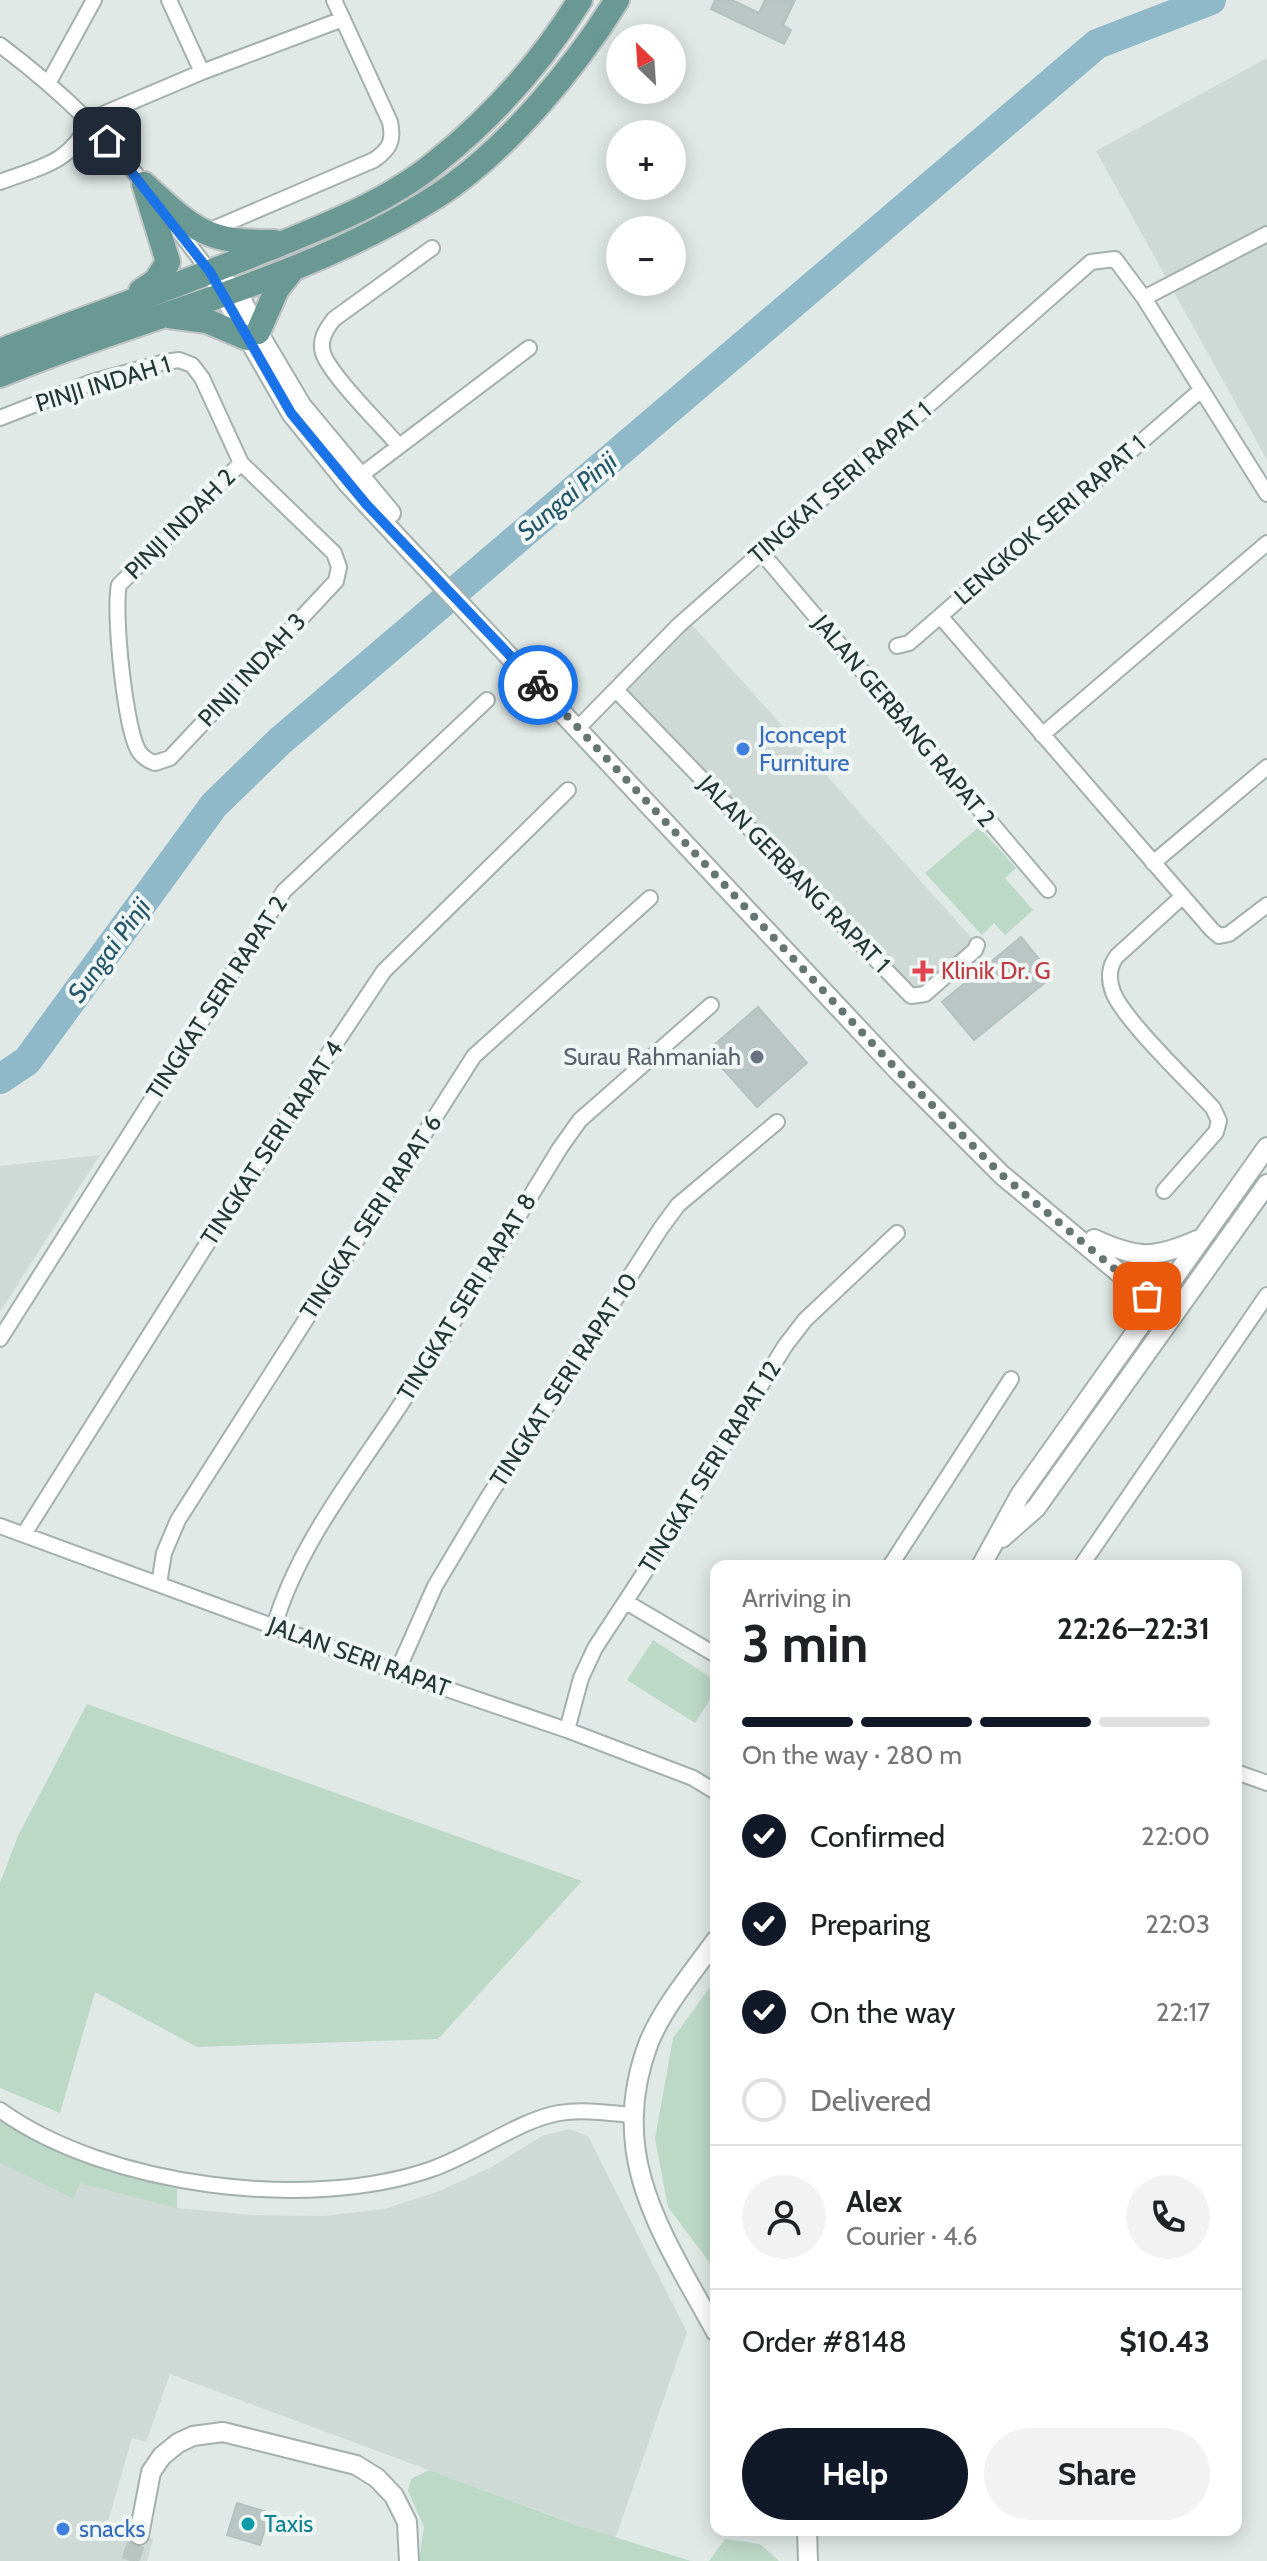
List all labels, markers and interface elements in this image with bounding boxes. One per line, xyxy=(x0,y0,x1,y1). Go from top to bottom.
north arrow xyxy=(606,24,686,104)
map controls xyxy=(606,24,686,296)
pin xyxy=(73,107,141,175)
icon: home xyxy=(85,119,129,163)
button: + xyxy=(606,120,686,200)
button: − xyxy=(606,216,686,296)
street label: PINJI INDAH 1 xyxy=(32,349,174,418)
street label: TINGKAT SERI RAPAT 1 xyxy=(743,396,937,570)
street label: LENGKOK SERI RAPAT 1 xyxy=(948,429,1151,610)
water label: Sungai Pinji xyxy=(510,445,624,547)
street label: PINJI INDAH 2 xyxy=(118,462,241,585)
street label: PINJI INDAH 3 xyxy=(192,607,312,732)
street label: JALAN GERBANG RAPAT 2 xyxy=(807,608,1002,833)
courier xyxy=(498,645,578,725)
icon: bike xyxy=(516,663,560,707)
place label: Jconcept Furniture xyxy=(758,720,850,777)
marker: Jconcept Furniture xyxy=(734,740,752,758)
street label: JALAN GERBANG RAPAT 1 xyxy=(692,768,896,978)
water label: Sungai Pinji xyxy=(61,891,158,1008)
street label: TINGKAT SERI RAPAT 2 xyxy=(140,891,293,1105)
place label: Klinik Dr. G xyxy=(941,956,1051,985)
marker: Klinik Dr. G xyxy=(912,960,934,982)
street label: TINGKAT SERI RAPAT 4 xyxy=(195,1035,349,1250)
place label: Surau Rahmaniah xyxy=(563,1042,741,1071)
marker: Surau Rahmaniah xyxy=(748,1048,766,1066)
street label: TINGKAT SERI RAPAT 6 xyxy=(294,1109,448,1324)
street label: TINGKAT SERI RAPAT 8 xyxy=(391,1188,542,1406)
pin xyxy=(1113,1262,1181,1330)
street label: TINGKAT SERI RAPAT 10 xyxy=(484,1268,643,1492)
icon: bag xyxy=(1125,1274,1169,1318)
street label: TINGKAT SERI RAPAT 12 xyxy=(632,1355,787,1578)
text: Arriving in xyxy=(742,1582,852,1614)
street label: JALAN SERI RAPAT xyxy=(263,1610,454,1703)
text: 22:26–22:31 xyxy=(1057,1610,1210,1647)
text: 3 min xyxy=(742,1612,868,1675)
text: On the way · 280 m xyxy=(742,1739,962,1771)
icon: check xyxy=(742,1814,786,1858)
text: Confirmed xyxy=(810,1818,945,1855)
text: 22:00 xyxy=(1141,1820,1210,1852)
icon: check xyxy=(742,1902,786,1946)
text: Preparing xyxy=(810,1906,930,1943)
text: 22:03 xyxy=(1145,1908,1210,1940)
icon: check xyxy=(742,1990,786,2034)
text: On the way xyxy=(810,1994,955,2031)
text: 22:17 xyxy=(1156,1996,1210,2028)
text: Delivered xyxy=(810,2082,931,2119)
button: person xyxy=(742,2175,826,2259)
button: phone xyxy=(1126,2175,1210,2259)
text: Alex xyxy=(846,2183,902,2220)
text: Courier · 4.6 xyxy=(846,2220,978,2252)
text: Order #8148 xyxy=(742,2323,907,2360)
text: $10.43 xyxy=(1119,2323,1210,2360)
button: Help xyxy=(742,2428,968,2520)
button: Share xyxy=(984,2428,1210,2520)
place label: Taxis xyxy=(264,2509,313,2538)
place label: snacks xyxy=(79,2514,146,2543)
marker: Taxis xyxy=(239,2515,257,2533)
marker: snacks xyxy=(54,2520,72,2538)

